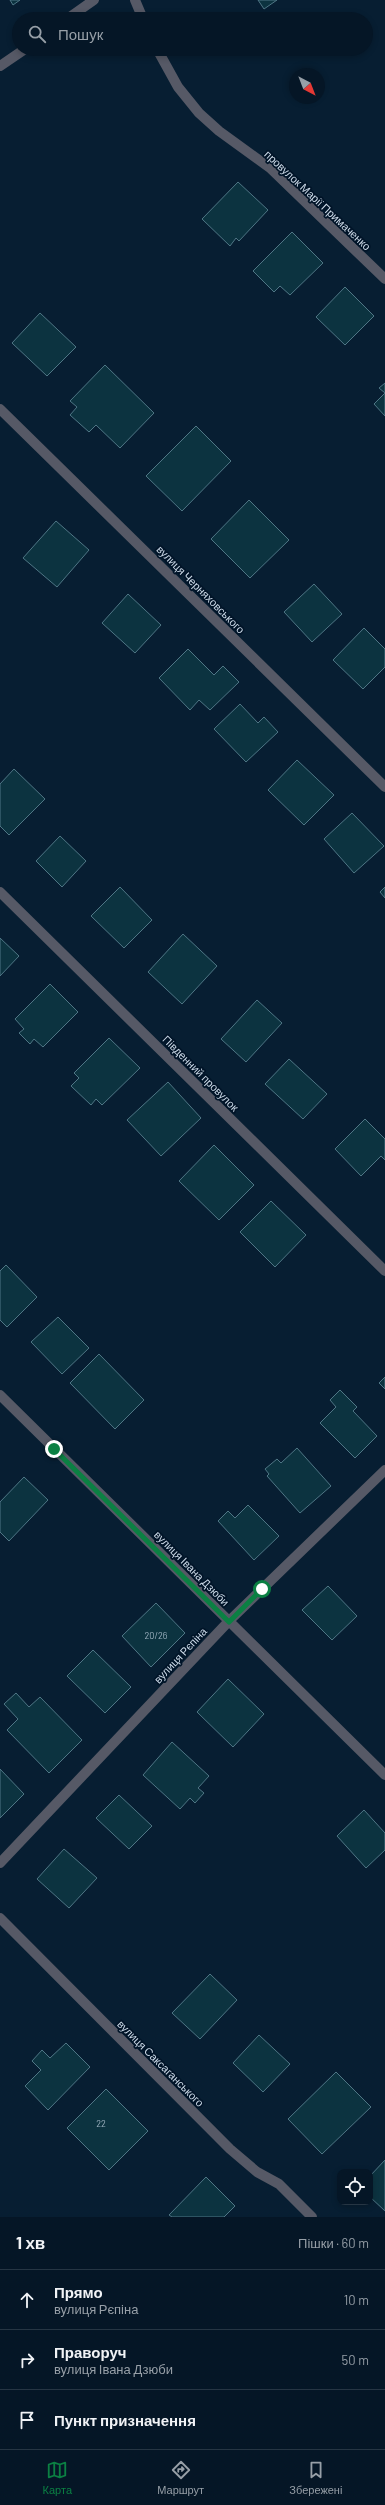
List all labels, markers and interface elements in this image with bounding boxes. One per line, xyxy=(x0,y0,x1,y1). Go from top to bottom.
search box xyxy=(12,12,373,56)
icon: search xyxy=(26,23,48,45)
text: Пошук xyxy=(58,25,103,43)
north arrow xyxy=(289,68,325,104)
street label: провулок Марії Примаченко xyxy=(262,147,374,253)
street label: вулиця Черняховського xyxy=(154,542,248,636)
street label: Південний провулок xyxy=(160,1032,242,1114)
route end xyxy=(45,1440,63,1458)
street label: вулиця Івана Дзюби xyxy=(152,1528,232,1608)
route start xyxy=(253,1580,271,1598)
street label: вулиця Рєпіна xyxy=(151,1624,210,1686)
house number: 20/26 xyxy=(145,1630,168,1641)
street label: вулиця Саксаганського xyxy=(115,2017,207,2109)
house number: 22 xyxy=(96,2118,106,2129)
map controls xyxy=(337,2169,373,2205)
button: locate xyxy=(337,2169,373,2205)
text: 1 хв xyxy=(16,2232,45,2252)
text: Пішки · 60 m xyxy=(298,2235,369,2251)
text: Прямо xyxy=(54,2283,103,2301)
icon: ahead xyxy=(16,2289,38,2311)
text: 10 m xyxy=(344,2292,369,2308)
text: вулиця Рєпіна xyxy=(54,2301,138,2317)
text: Праворуч xyxy=(54,2343,127,2361)
icon: right xyxy=(16,2349,38,2371)
text: 50 m xyxy=(342,2352,369,2368)
text: вулиця Івана Дзюби xyxy=(54,2361,173,2377)
icon: arrive xyxy=(16,2409,38,2431)
text: Пункт призначення xyxy=(54,2411,196,2429)
tab: Карта xyxy=(43,2459,72,2496)
tab: Маршрут xyxy=(157,2459,204,2496)
tab: Збережені xyxy=(289,2459,342,2496)

